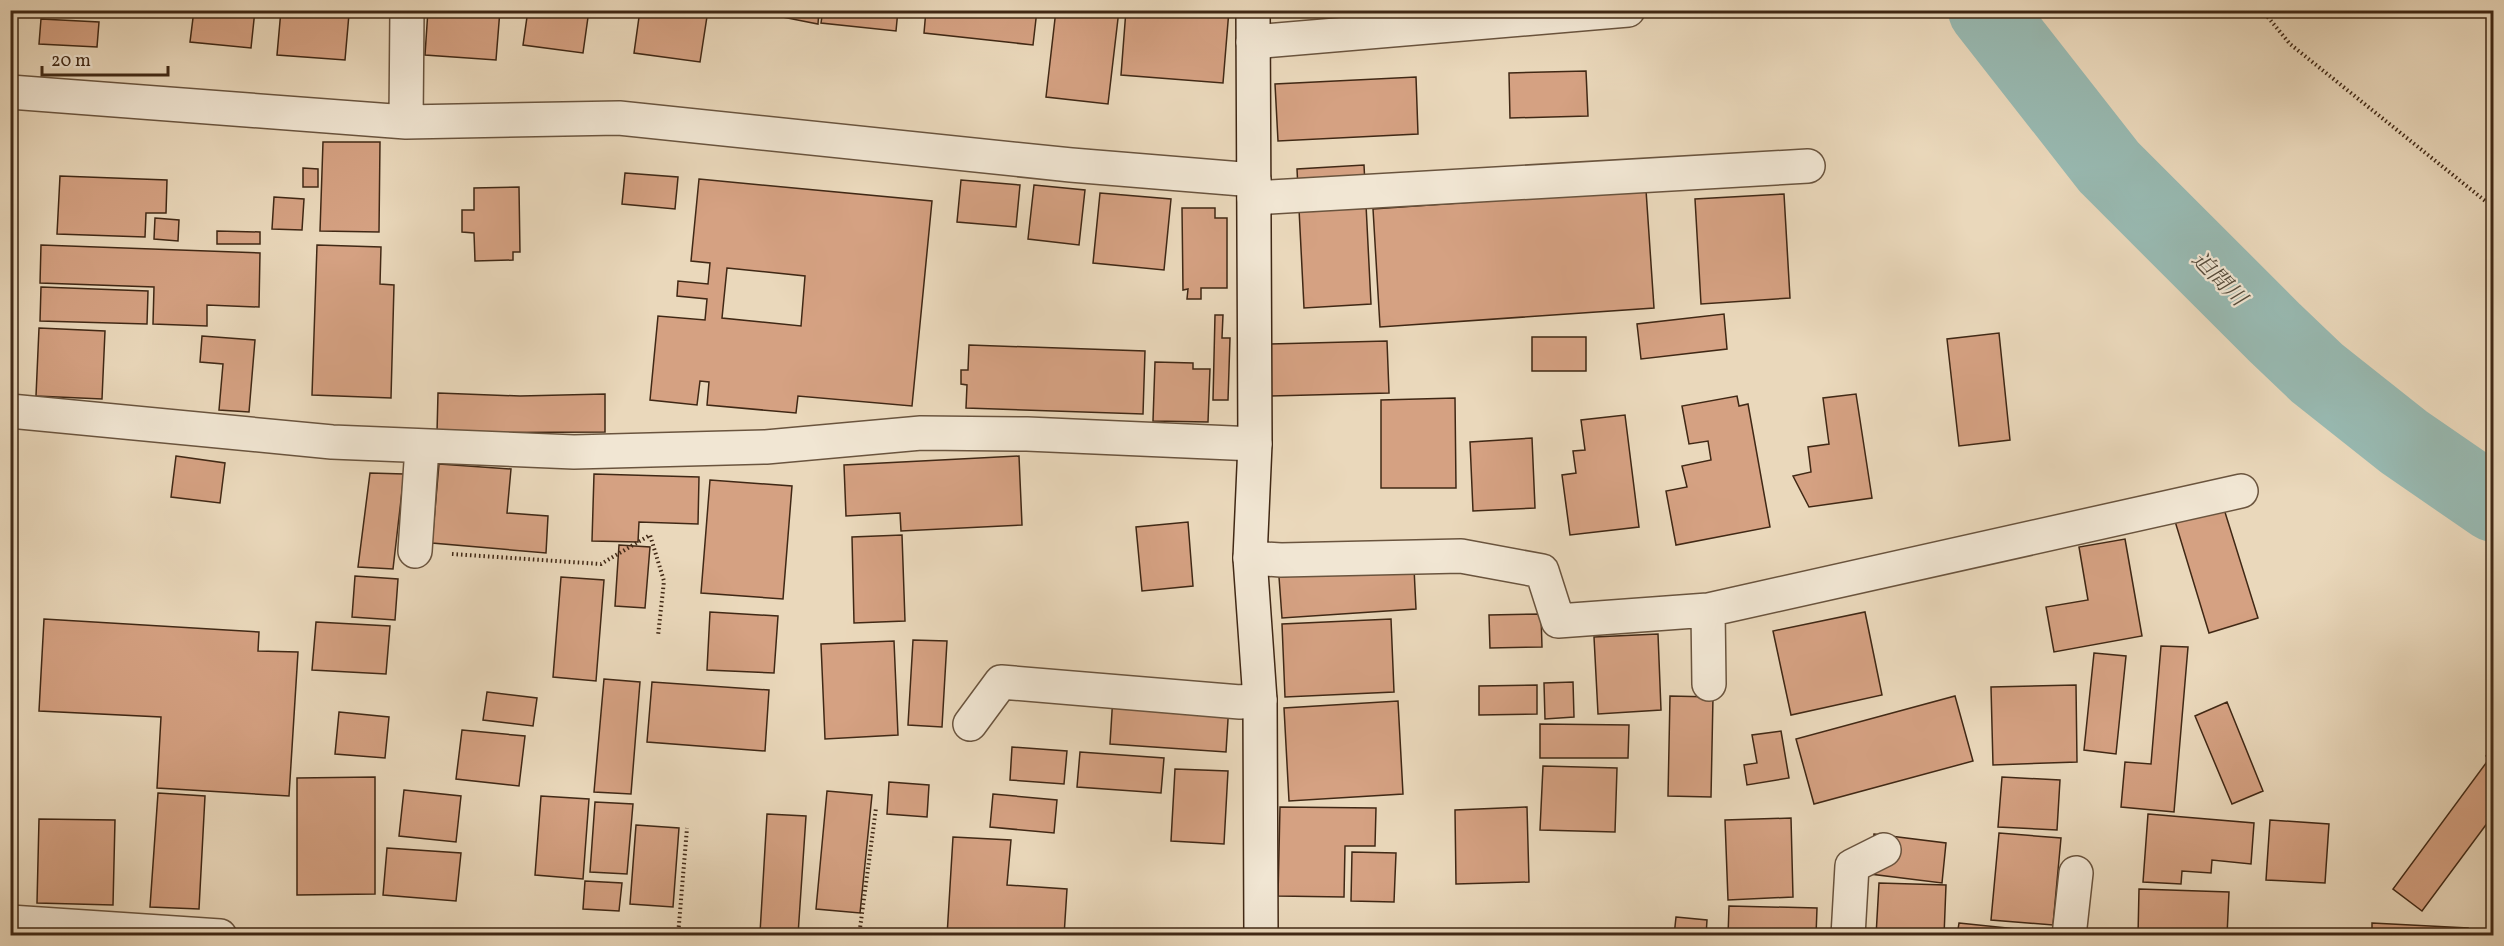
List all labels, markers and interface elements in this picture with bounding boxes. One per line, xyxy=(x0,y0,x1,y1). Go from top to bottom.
scale bar xyxy=(42,39,168,77)
text: 20 m xyxy=(51,49,91,74)
water label: 迫間川 xyxy=(2184,245,2254,315)

